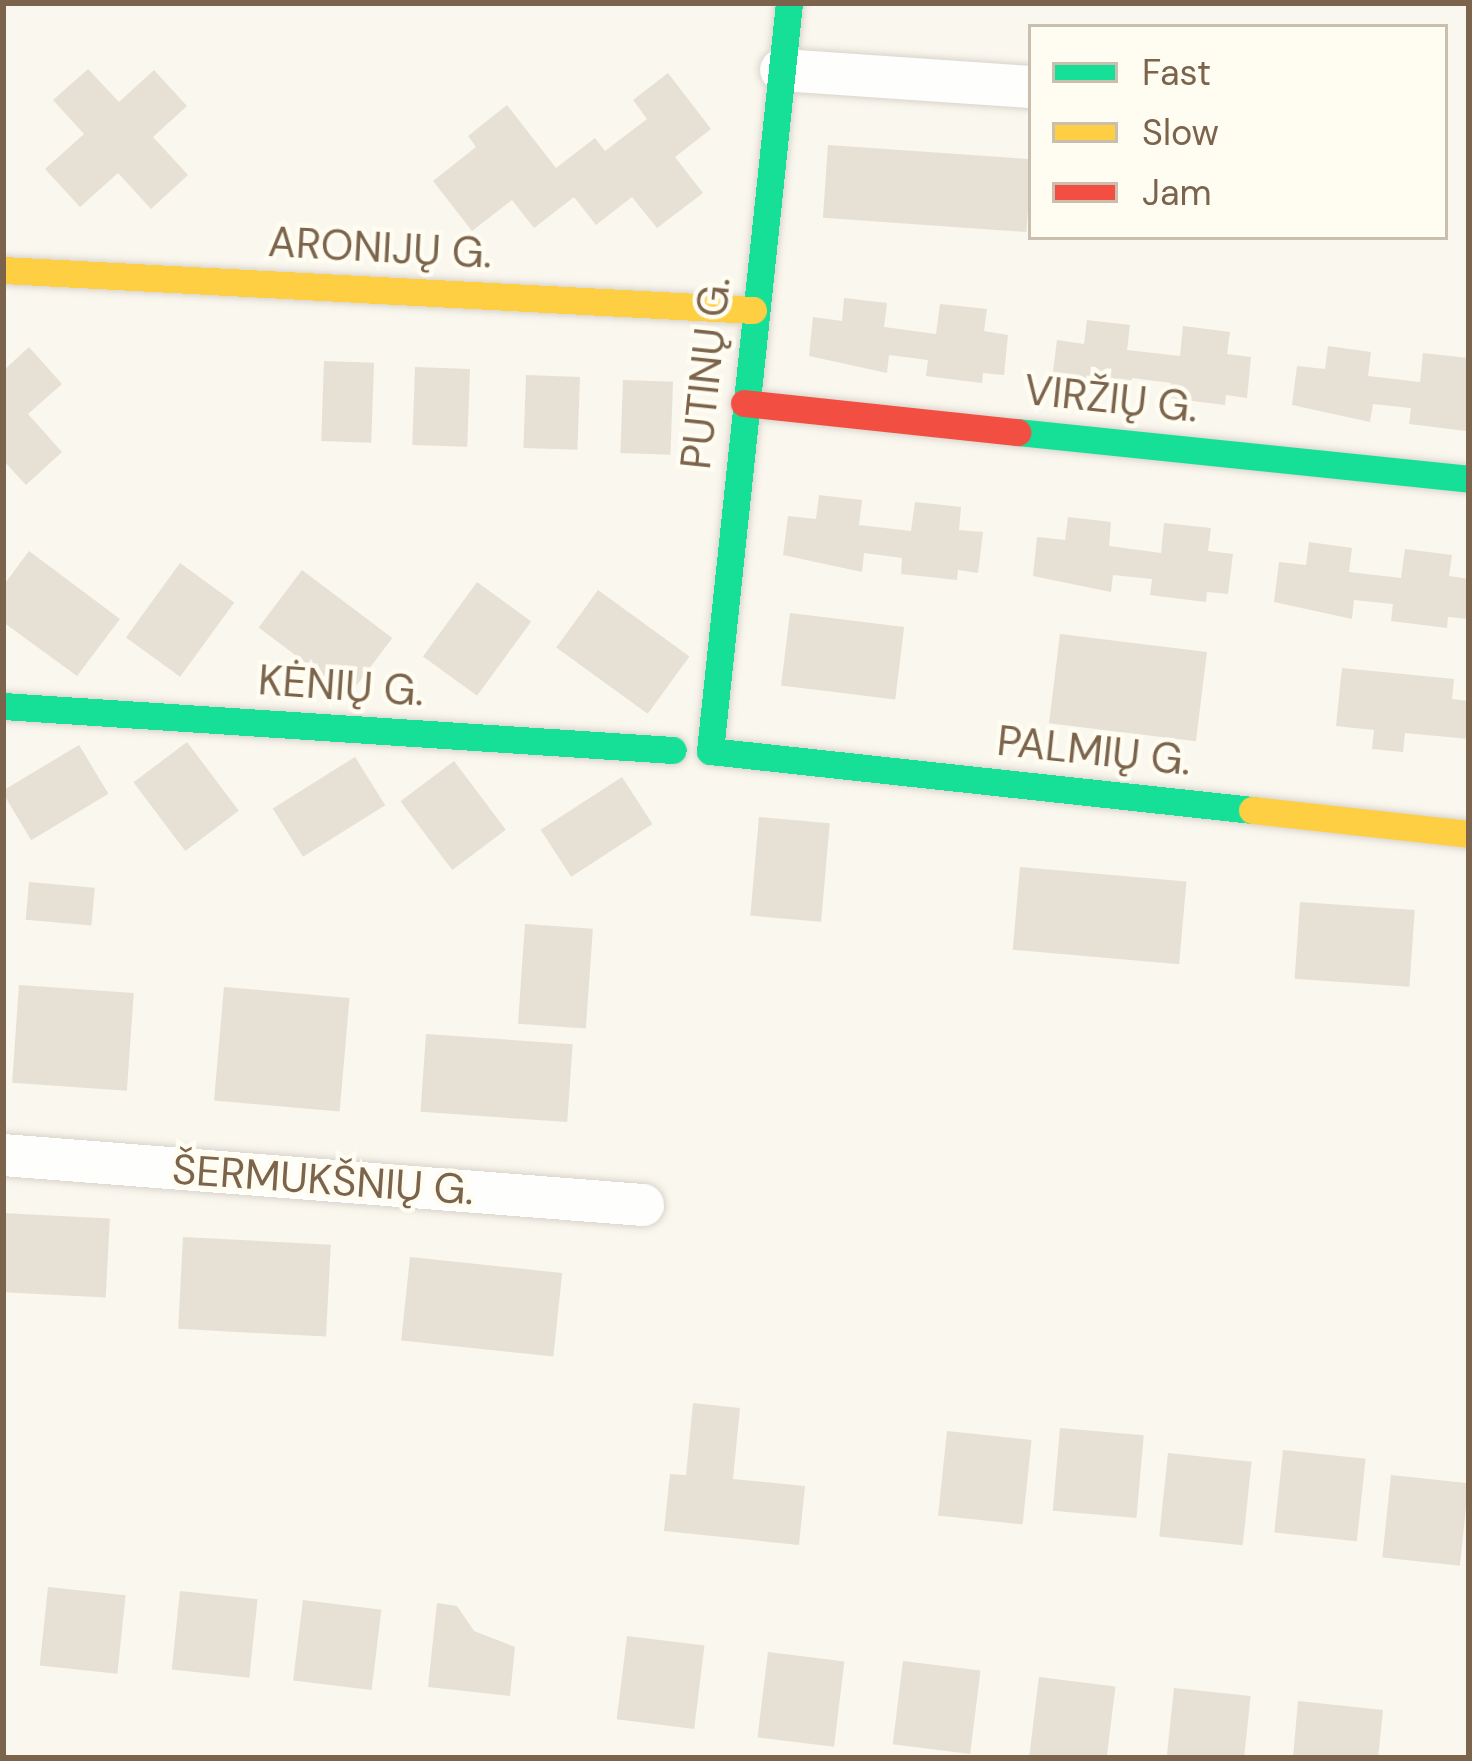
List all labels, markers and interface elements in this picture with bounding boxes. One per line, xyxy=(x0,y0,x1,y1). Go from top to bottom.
legend xyxy=(1028,24,1448,240)
text: Fast xyxy=(1142,49,1211,96)
text: Slow xyxy=(1142,109,1219,156)
text: Jam xyxy=(1142,169,1212,216)
street label: ARONIJŲ G. xyxy=(267,217,493,279)
street label: PUTINŲ G. xyxy=(671,274,741,472)
street label: VIRŽIŲ G. xyxy=(1022,365,1200,433)
street label: KĖNIŲ G. xyxy=(256,655,426,717)
street label: PALMIŲ G. xyxy=(995,716,1193,786)
street label: ŠERMUKŠNIŲ G. xyxy=(170,1144,476,1216)

